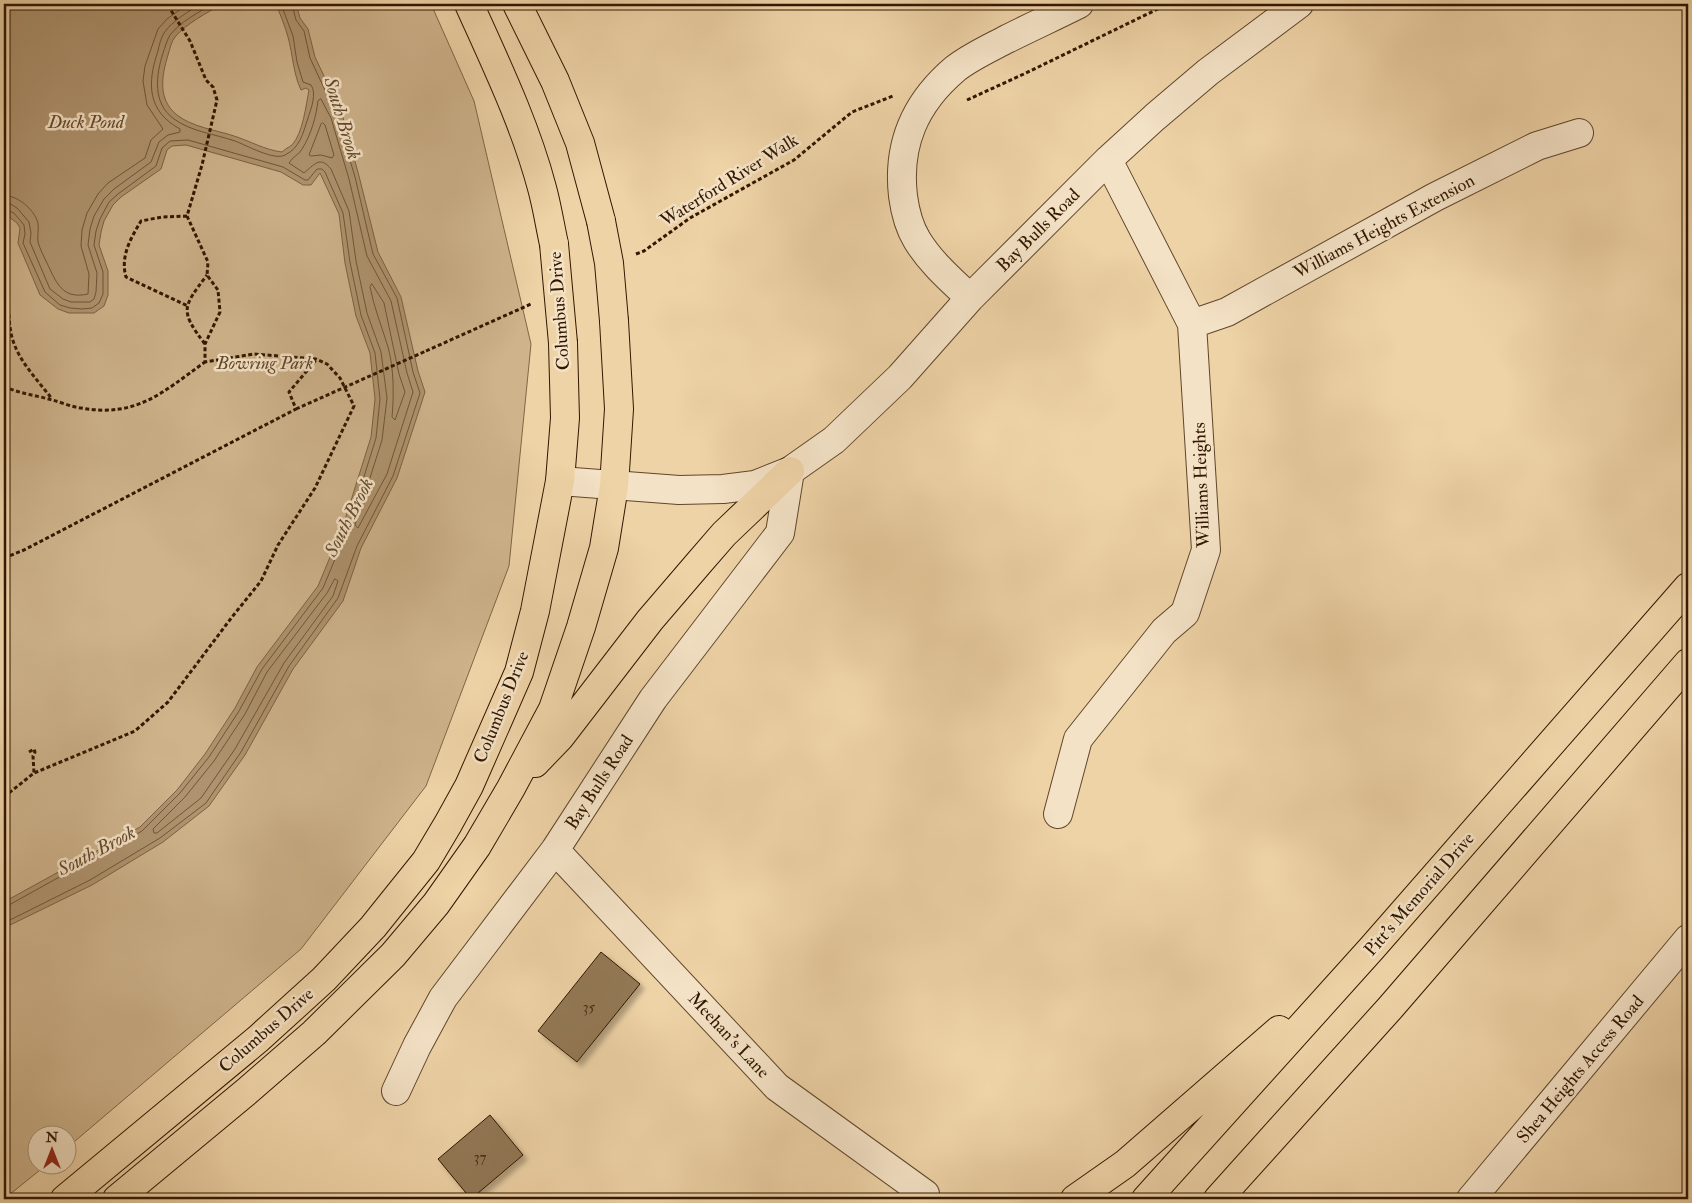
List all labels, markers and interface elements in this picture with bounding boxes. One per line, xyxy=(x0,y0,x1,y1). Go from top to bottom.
water label: South Brook xyxy=(318,73,366,163)
water label: Duck Pond xyxy=(47,110,125,134)
street label: Waterford River Walk xyxy=(655,128,803,233)
street label: Williams Heights Extension xyxy=(1289,169,1479,284)
street label: Bay Bulls Road xyxy=(992,184,1085,277)
street label: Columbus Drive xyxy=(544,250,575,371)
park label: Bowring Park xyxy=(216,352,313,375)
street label: Williams Heights xyxy=(1188,422,1215,549)
water label: South Brook xyxy=(318,474,379,562)
street label: Columbus Drive xyxy=(469,647,535,767)
street label: Bay Bulls Road xyxy=(560,730,639,834)
water label: South Brook xyxy=(52,820,140,882)
street label: Pitt's Memorial Drive xyxy=(1359,827,1480,961)
street label: Columbus Drive xyxy=(214,982,319,1078)
street label: Meehan's Lane xyxy=(683,987,775,1084)
street label: Shea Heights Access Road xyxy=(1512,991,1649,1148)
house number: 35 xyxy=(583,998,596,1017)
north arrow xyxy=(28,1126,78,1176)
text: N xyxy=(45,1129,59,1146)
house number: 37 xyxy=(474,1148,486,1167)

